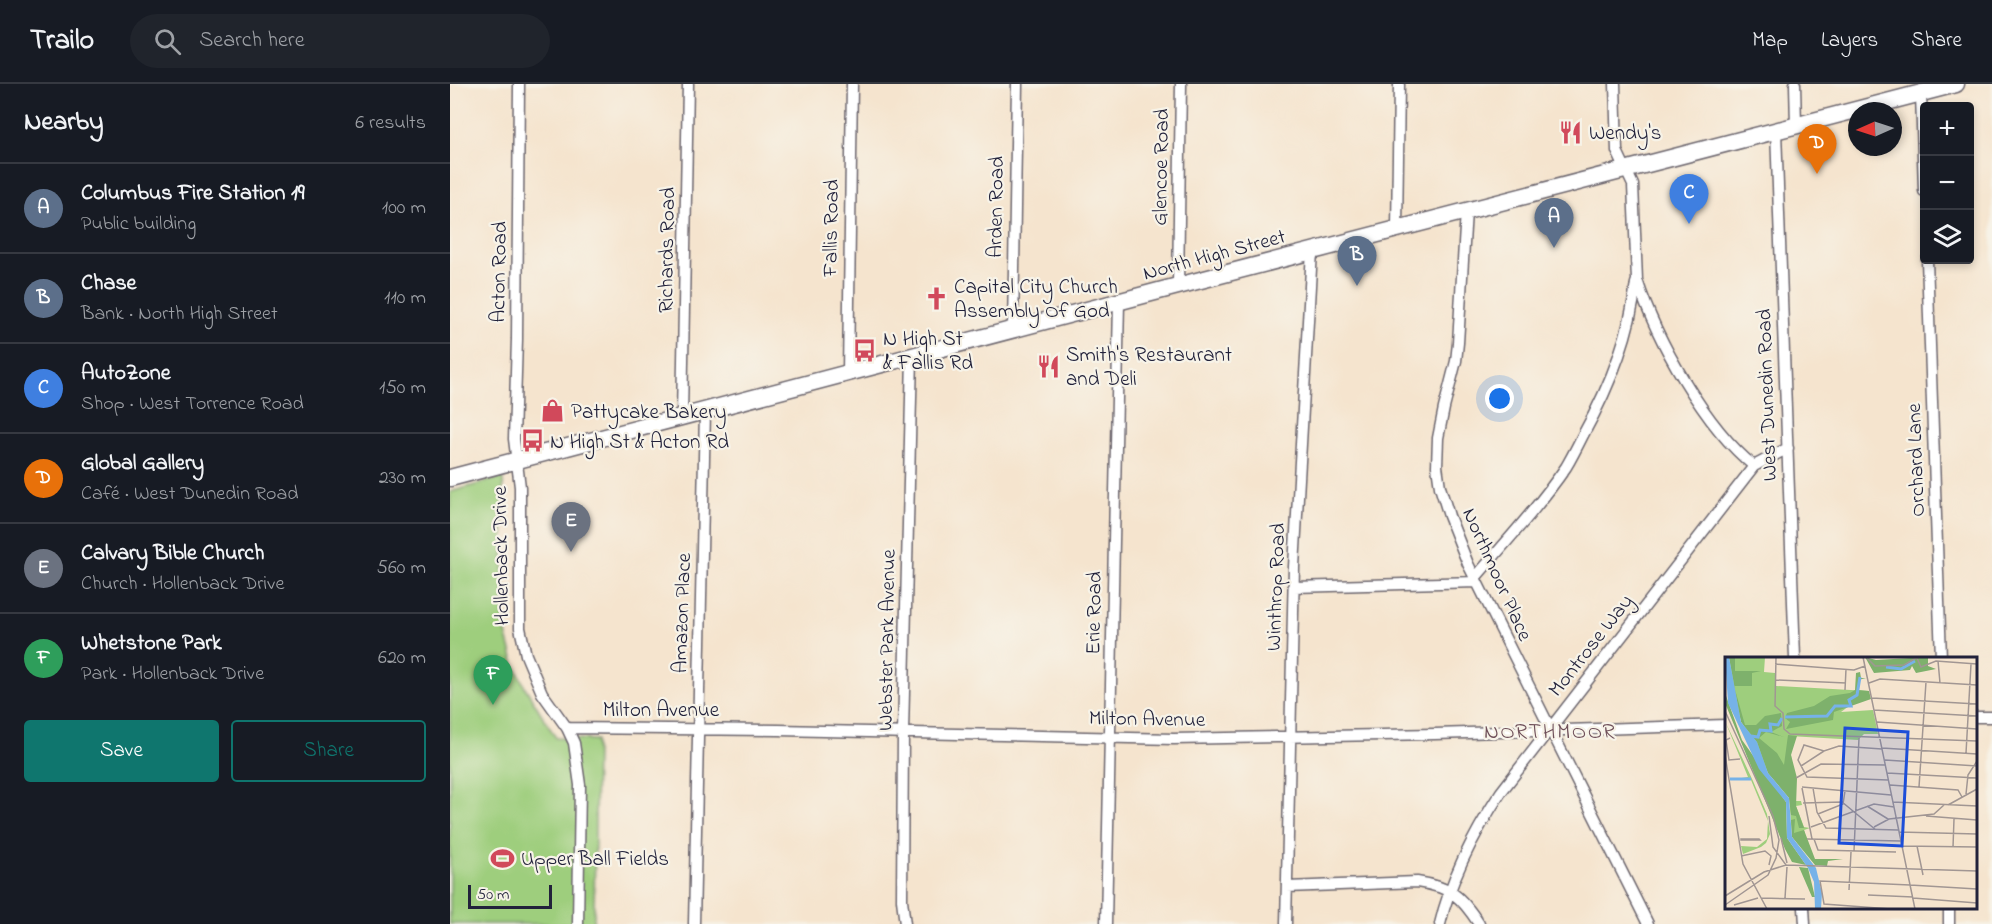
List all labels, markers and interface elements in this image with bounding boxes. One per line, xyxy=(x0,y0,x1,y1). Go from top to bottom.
search box xyxy=(130,14,550,68)
text: Trailo xyxy=(30,21,94,62)
icon: search xyxy=(151,25,184,58)
text: Search here xyxy=(199,25,305,57)
text: Map xyxy=(1752,26,1788,56)
text: Layers xyxy=(1821,26,1878,56)
text: Share xyxy=(1911,26,1962,56)
north arrow xyxy=(1848,102,1902,156)
map controls xyxy=(1920,102,1974,264)
button: + xyxy=(1920,102,1974,156)
text: Nearby xyxy=(24,104,103,142)
street label: Glencoe Road xyxy=(1146,108,1178,226)
text: 6 results xyxy=(355,109,426,138)
restaurant icon: Wendy's xyxy=(1558,119,1584,145)
place label: Wendy's xyxy=(1589,119,1661,151)
pin: D xyxy=(1798,124,1836,174)
street label: Arden Road xyxy=(981,156,1013,258)
button: − xyxy=(1920,156,1974,210)
pin: C xyxy=(1670,174,1708,224)
text: Columbus Fire Station 19 xyxy=(81,178,305,210)
street label: Fallis Road xyxy=(816,179,848,278)
street label: Richards Road xyxy=(652,187,684,313)
text: A xyxy=(37,194,50,223)
text: 100 m xyxy=(382,194,426,223)
pin: A xyxy=(1534,198,1574,248)
text: Public building xyxy=(81,210,196,239)
button: layers xyxy=(1920,210,1974,264)
street label: Acton Road xyxy=(484,221,516,323)
street label: North High Street xyxy=(1140,222,1290,291)
pin: B xyxy=(1338,236,1376,286)
text: Chase xyxy=(81,268,136,300)
place label: Capital City Church Assembly Of God xyxy=(954,273,1118,329)
text: B xyxy=(37,284,50,313)
text: 110 m xyxy=(384,284,426,313)
church icon: Capital City Church Assembly Of God xyxy=(923,285,949,311)
text: Bank · North High Street xyxy=(81,300,278,329)
street label: West Dunedin Road xyxy=(1750,308,1786,482)
place label: N High St & Fallis Rd xyxy=(883,325,973,379)
bus stop icon: N High St & Fallis Rd xyxy=(852,337,878,363)
place label: Smith's Restaurant and Deli xyxy=(1066,341,1232,395)
restaurant icon: Smith's Restaurant and Deli xyxy=(1035,353,1061,379)
text: AutoZone xyxy=(81,358,171,390)
text: C xyxy=(38,374,49,403)
text: 150 m xyxy=(379,374,426,403)
your location xyxy=(1485,384,1514,413)
text: Shop · West Torrence Road xyxy=(81,390,304,419)
shop icon: Pattycake Bakery xyxy=(540,398,566,424)
place label: Pattycake Bakery xyxy=(571,398,726,430)
street label: Orchard Lane xyxy=(1900,402,1934,517)
bus stop icon: N High St & Acton Rd xyxy=(519,428,545,454)
place label: N High St & Acton Rd xyxy=(550,428,729,460)
text: Global Gallery xyxy=(81,448,204,480)
text: D xyxy=(36,464,51,493)
text: 230 m xyxy=(379,464,426,493)
text: Café · West Dunedin Road xyxy=(81,480,299,509)
street label: Hollenback Drive xyxy=(486,485,518,626)
pin: E xyxy=(552,502,590,552)
street label: Northmoor Place xyxy=(1453,503,1539,647)
street label: Winthrop Road xyxy=(1260,522,1294,652)
text: Calvary Bible Church xyxy=(81,538,264,570)
street label: Webster Park Avenue xyxy=(871,548,905,731)
street label: Amazon Place xyxy=(666,552,700,674)
text: E xyxy=(37,554,50,583)
text: 560 m xyxy=(377,554,426,583)
text: Church · Hollenback Drive xyxy=(81,570,284,599)
street label: Erie Road xyxy=(1079,571,1111,655)
street label: Montrose Way xyxy=(1542,588,1643,705)
text: Whetstone Park xyxy=(81,628,222,660)
text: F xyxy=(37,644,50,673)
text: 620 m xyxy=(378,644,426,673)
pin: F xyxy=(474,656,513,705)
inset map xyxy=(1725,657,1977,909)
text: Park · Hollenback Drive xyxy=(81,660,264,689)
street label: Milton Avenue xyxy=(603,696,720,726)
street label: Milton Avenue xyxy=(1088,704,1206,736)
district label: NORTHMOOR xyxy=(1484,717,1616,749)
button: Save xyxy=(24,720,219,782)
button: Share xyxy=(231,720,426,782)
sports icon: Upper Ball Fields xyxy=(490,845,516,871)
place label: Upper Ball Fields xyxy=(521,845,669,875)
scale bar xyxy=(468,882,552,910)
text: 50 m xyxy=(477,883,509,907)

